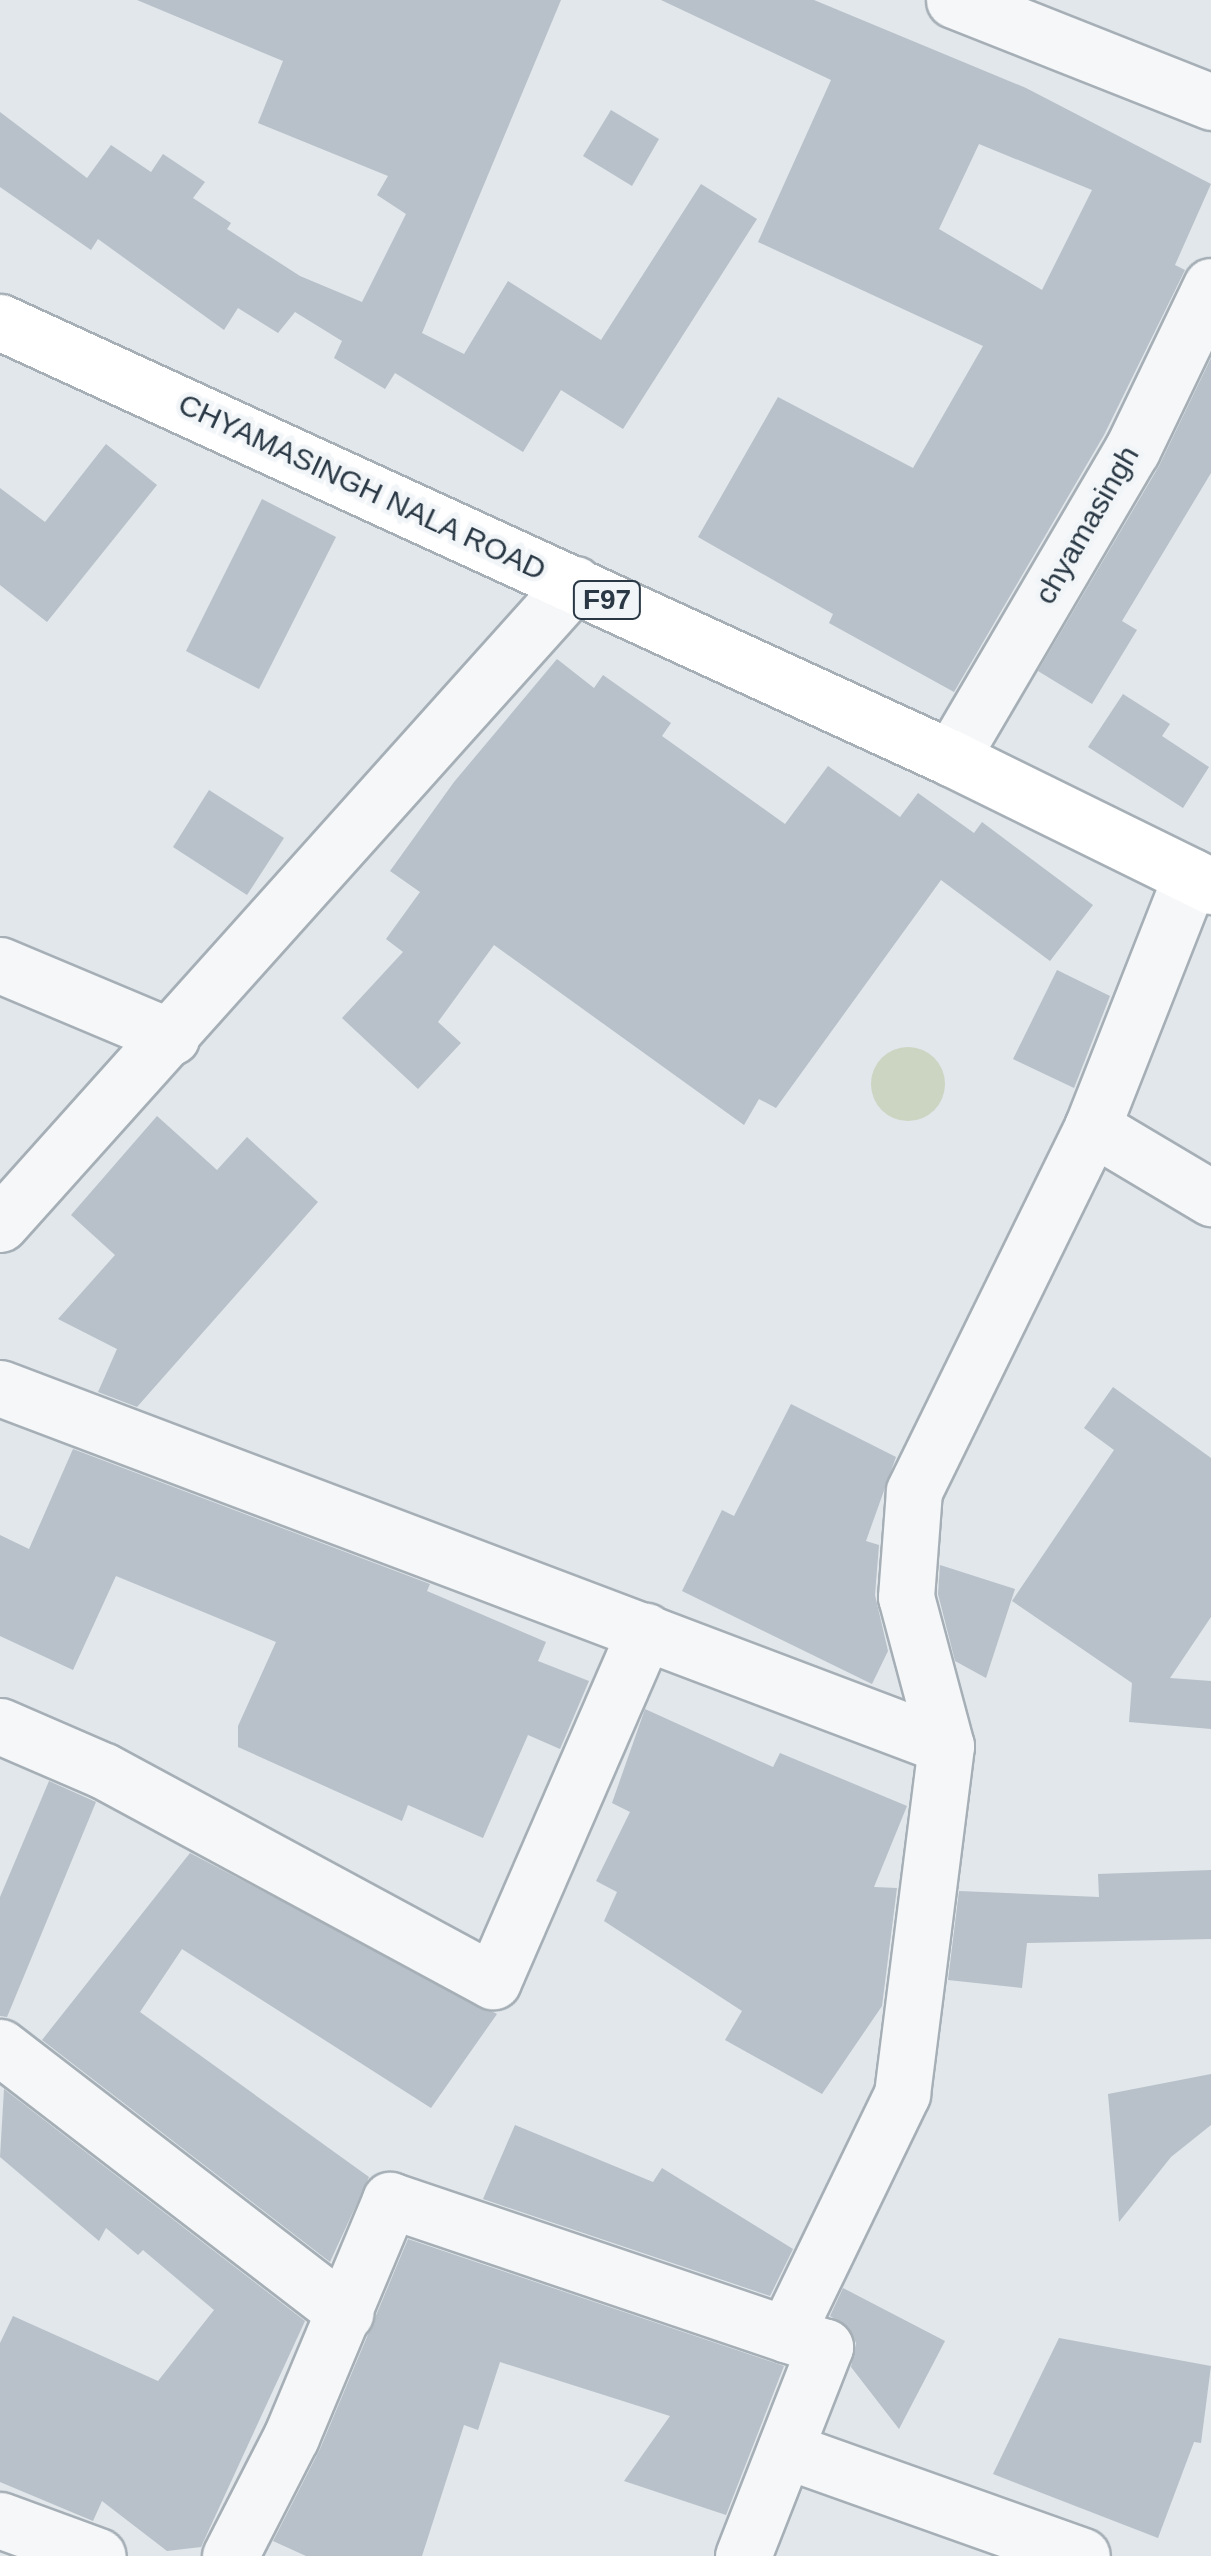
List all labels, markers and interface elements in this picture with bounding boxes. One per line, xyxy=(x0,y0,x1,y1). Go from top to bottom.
street label: CHYAMASINGH NALA ROAD xyxy=(172,386,552,588)
street label: chyamasingh xyxy=(1027,439,1147,611)
road number: F97 xyxy=(572,577,642,623)

